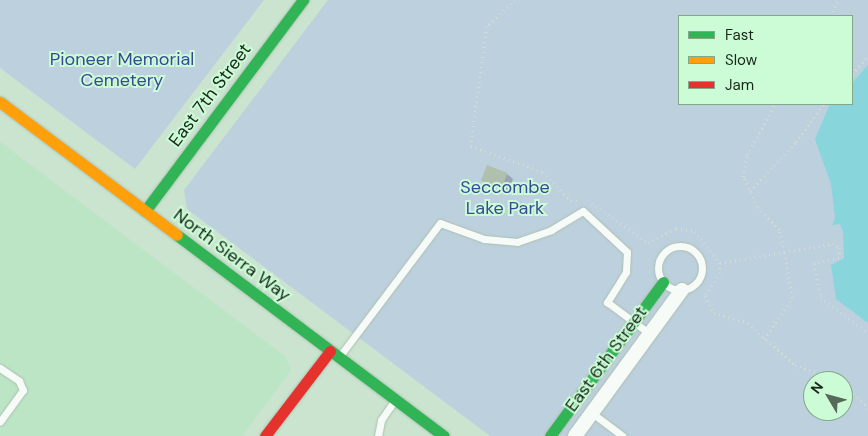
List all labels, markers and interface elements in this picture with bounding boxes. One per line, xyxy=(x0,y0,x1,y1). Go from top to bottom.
legend xyxy=(678,15,853,105)
text: Fast xyxy=(725,25,754,45)
street label: East 7th Street xyxy=(164,39,256,151)
park label: Pioneer Memorial Cemetery xyxy=(50,49,194,92)
text: Slow xyxy=(725,50,757,70)
text: Jam xyxy=(725,75,754,95)
park label: Seccombe Lake Park xyxy=(460,177,550,220)
street label: North Sierra Way xyxy=(169,204,295,306)
street label: East 6th Street xyxy=(561,302,651,416)
north arrow xyxy=(803,371,853,421)
text: N xyxy=(807,378,827,397)

